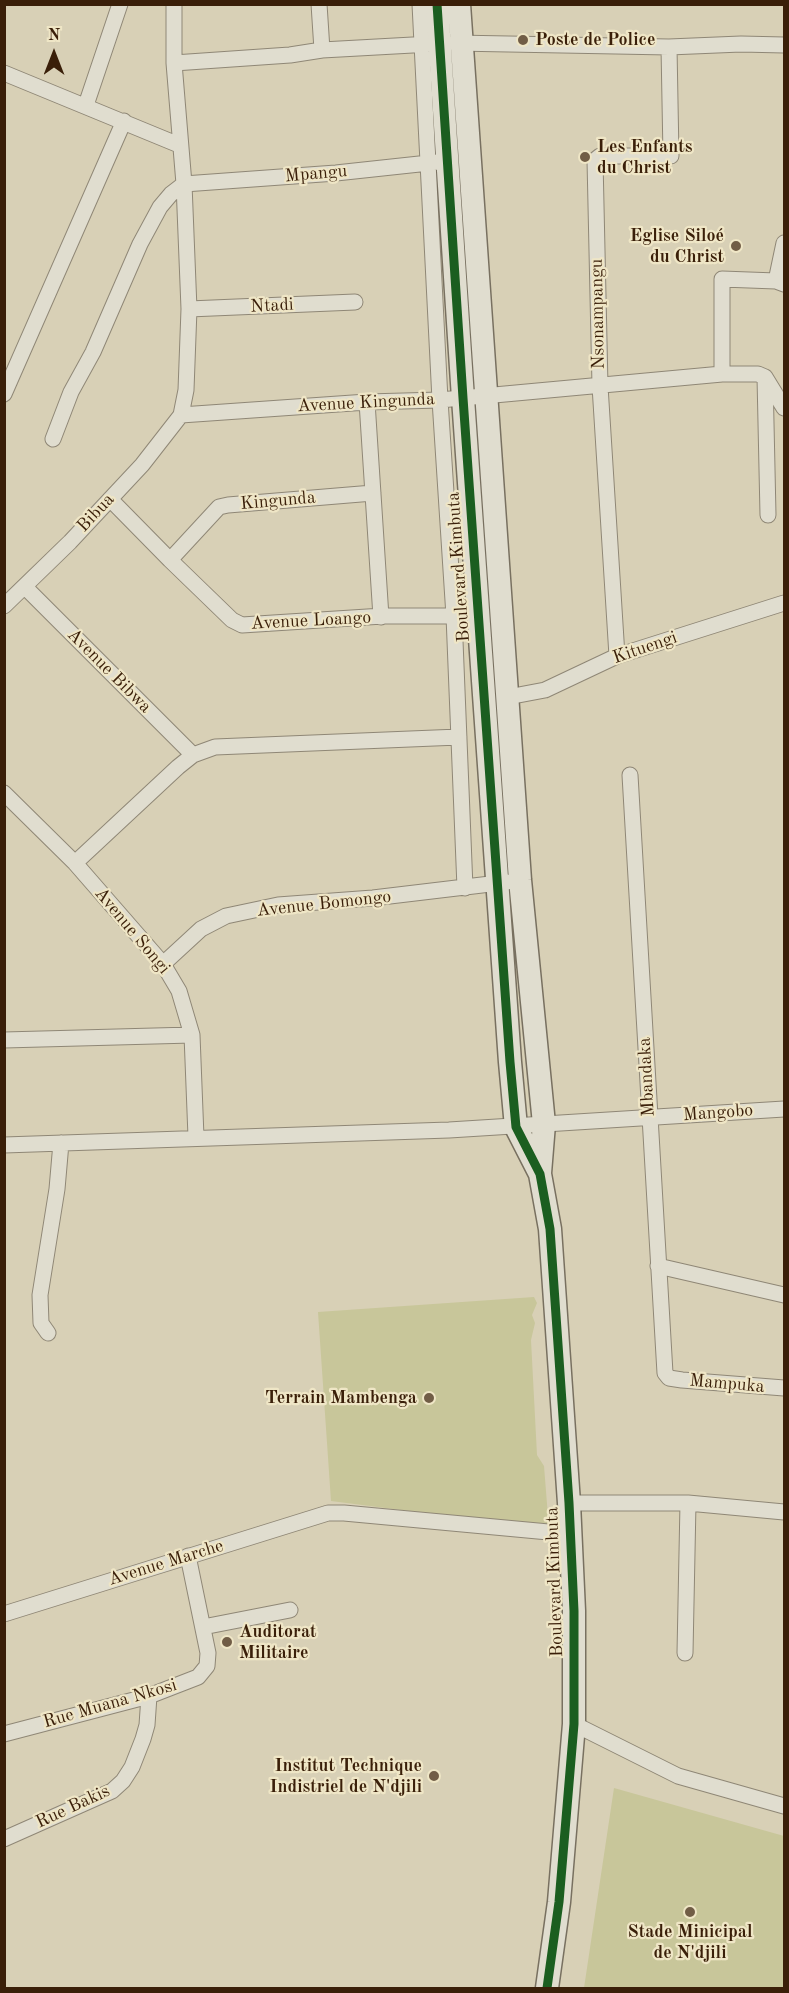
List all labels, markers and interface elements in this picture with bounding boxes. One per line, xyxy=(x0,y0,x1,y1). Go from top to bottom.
north arrow xyxy=(24,24,84,84)
text: N xyxy=(48,28,60,44)
place label: Poste de Police xyxy=(535,29,655,51)
marker: Poste de Police xyxy=(516,33,530,47)
place label: Les Enfants du Christ xyxy=(597,136,693,178)
marker: Les Enfants du Christ xyxy=(578,150,592,164)
street label: Mpangu xyxy=(284,161,348,187)
place label: Eglise Siloé du Christ xyxy=(630,225,724,268)
marker: Eglise Siloé du Christ xyxy=(729,239,743,253)
street label: Nsonampangu xyxy=(586,258,610,370)
street label: Ntadi xyxy=(250,294,294,318)
street label: Avenue Kingunda xyxy=(297,389,435,417)
street label: Kingunda xyxy=(239,487,317,515)
street label: Bibua xyxy=(73,489,119,537)
street label: Boulevard Kimbuta xyxy=(443,491,475,643)
street label: Avenue Loango xyxy=(250,607,372,635)
street label: Avenue Bibwa xyxy=(62,624,156,718)
street label: Kituengi xyxy=(610,627,680,669)
street label: Avenue Songi xyxy=(89,883,175,979)
street label: Avenue Bomongo xyxy=(256,886,392,922)
street label: Mbandaka xyxy=(634,1037,660,1117)
street label: Mangobo xyxy=(682,1100,754,1126)
street label: Mampuka xyxy=(688,1370,766,1398)
place label: Terrain Mambenga xyxy=(265,1387,417,1409)
marker: Terrain Mambenga xyxy=(422,1391,436,1405)
street label: Boulevard Kimbuta xyxy=(542,1506,568,1658)
street label: Avenue Marche xyxy=(106,1535,226,1591)
place label: Auditorat Militaire xyxy=(239,1621,317,1664)
marker: Auditorat Militaire xyxy=(220,1635,234,1649)
street label: Rue Muana Nkosi xyxy=(41,1675,179,1733)
place label: Institut Technique Indistriel de N'djili xyxy=(270,1755,422,1798)
marker: Institut Technique Indistriel de N'djili xyxy=(427,1769,441,1783)
street label: Rue Bakis xyxy=(33,1780,113,1834)
marker: Stade Minicipal de N'djili xyxy=(683,1905,697,1919)
place label: Stade Minicipal de N'djili xyxy=(628,1921,752,1964)

